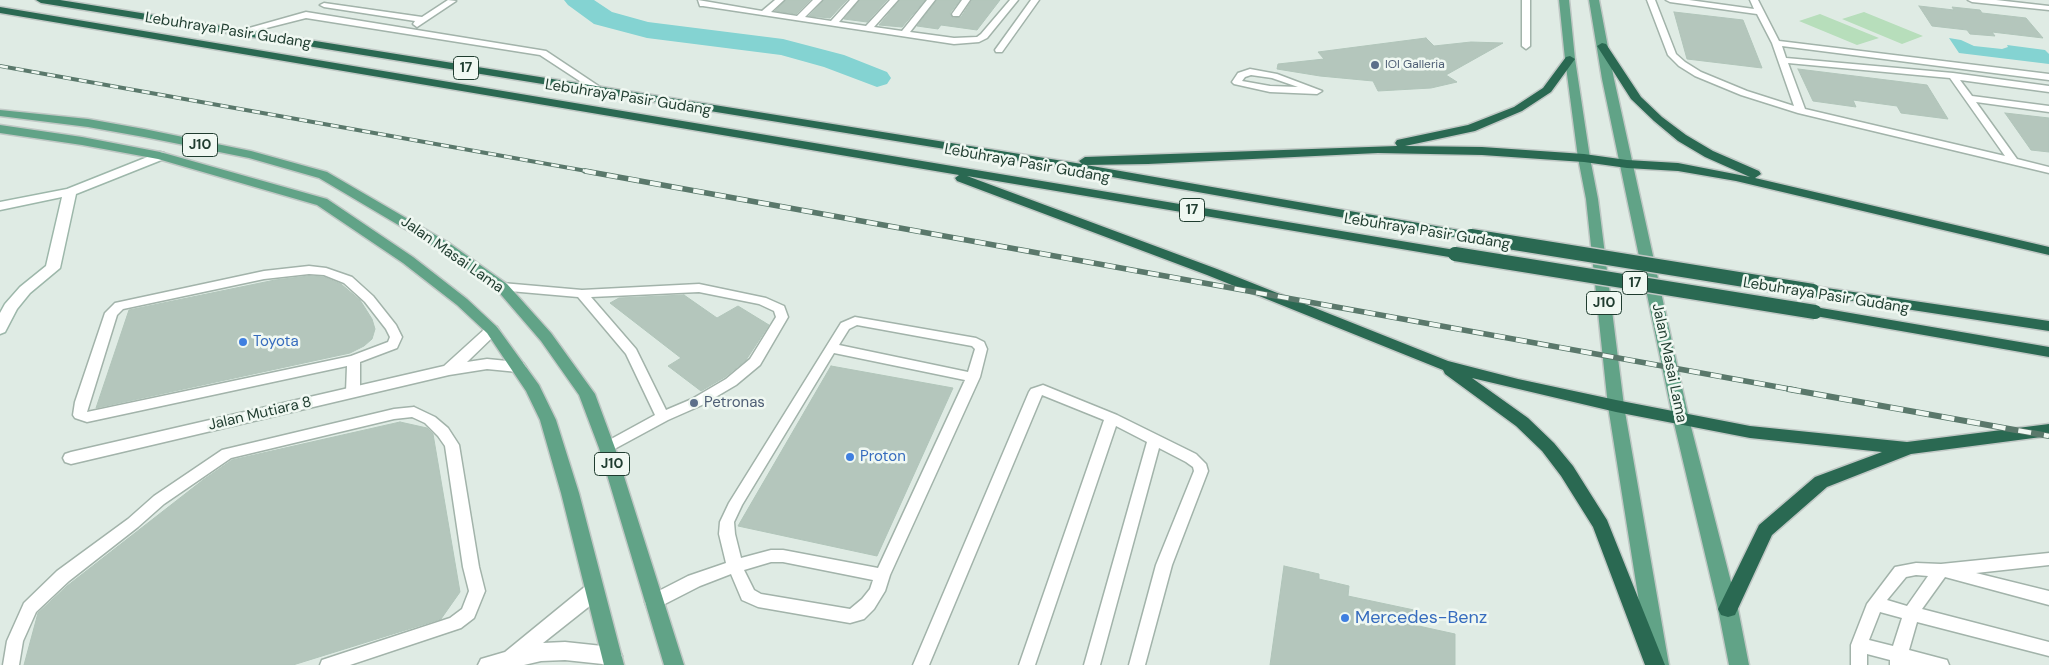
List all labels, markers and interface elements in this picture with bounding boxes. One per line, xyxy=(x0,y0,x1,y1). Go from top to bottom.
street label: Lebuhraya Pasir Gudang xyxy=(144,9,312,53)
road number: 17 xyxy=(454,56,478,80)
place label: IOI Galleria xyxy=(1385,58,1445,72)
marker: IOI Galleria xyxy=(1369,59,1381,71)
street label: Lebuhraya Pasir Gudang xyxy=(544,76,712,120)
road number: J10 xyxy=(182,134,218,156)
street label: Lebuhraya Pasir Gudang xyxy=(943,141,1111,187)
road number: 17 xyxy=(1180,198,1204,222)
street label: Lebuhraya Pasir Gudang xyxy=(1343,210,1511,254)
street label: Jalan Masai Lama xyxy=(397,213,507,297)
road number: 17 xyxy=(1622,272,1648,294)
street label: Lebuhraya Pasir Gudang xyxy=(1742,274,1910,318)
road number: J10 xyxy=(1586,292,1622,314)
street label: Jalan Masai Lama xyxy=(1648,302,1690,424)
place label: Toyota xyxy=(253,333,299,351)
marker: Toyota xyxy=(237,336,249,348)
street label: Jalan Mutiara 8 xyxy=(207,393,313,435)
place label: Petronas xyxy=(704,394,765,412)
marker: Petronas xyxy=(688,397,700,409)
place label: Proton xyxy=(860,448,906,466)
marker: Proton xyxy=(844,451,856,463)
road number: J10 xyxy=(594,452,630,476)
place label: Mercedes-Benz xyxy=(1355,607,1487,629)
marker: Mercedes-Benz xyxy=(1339,612,1351,624)

